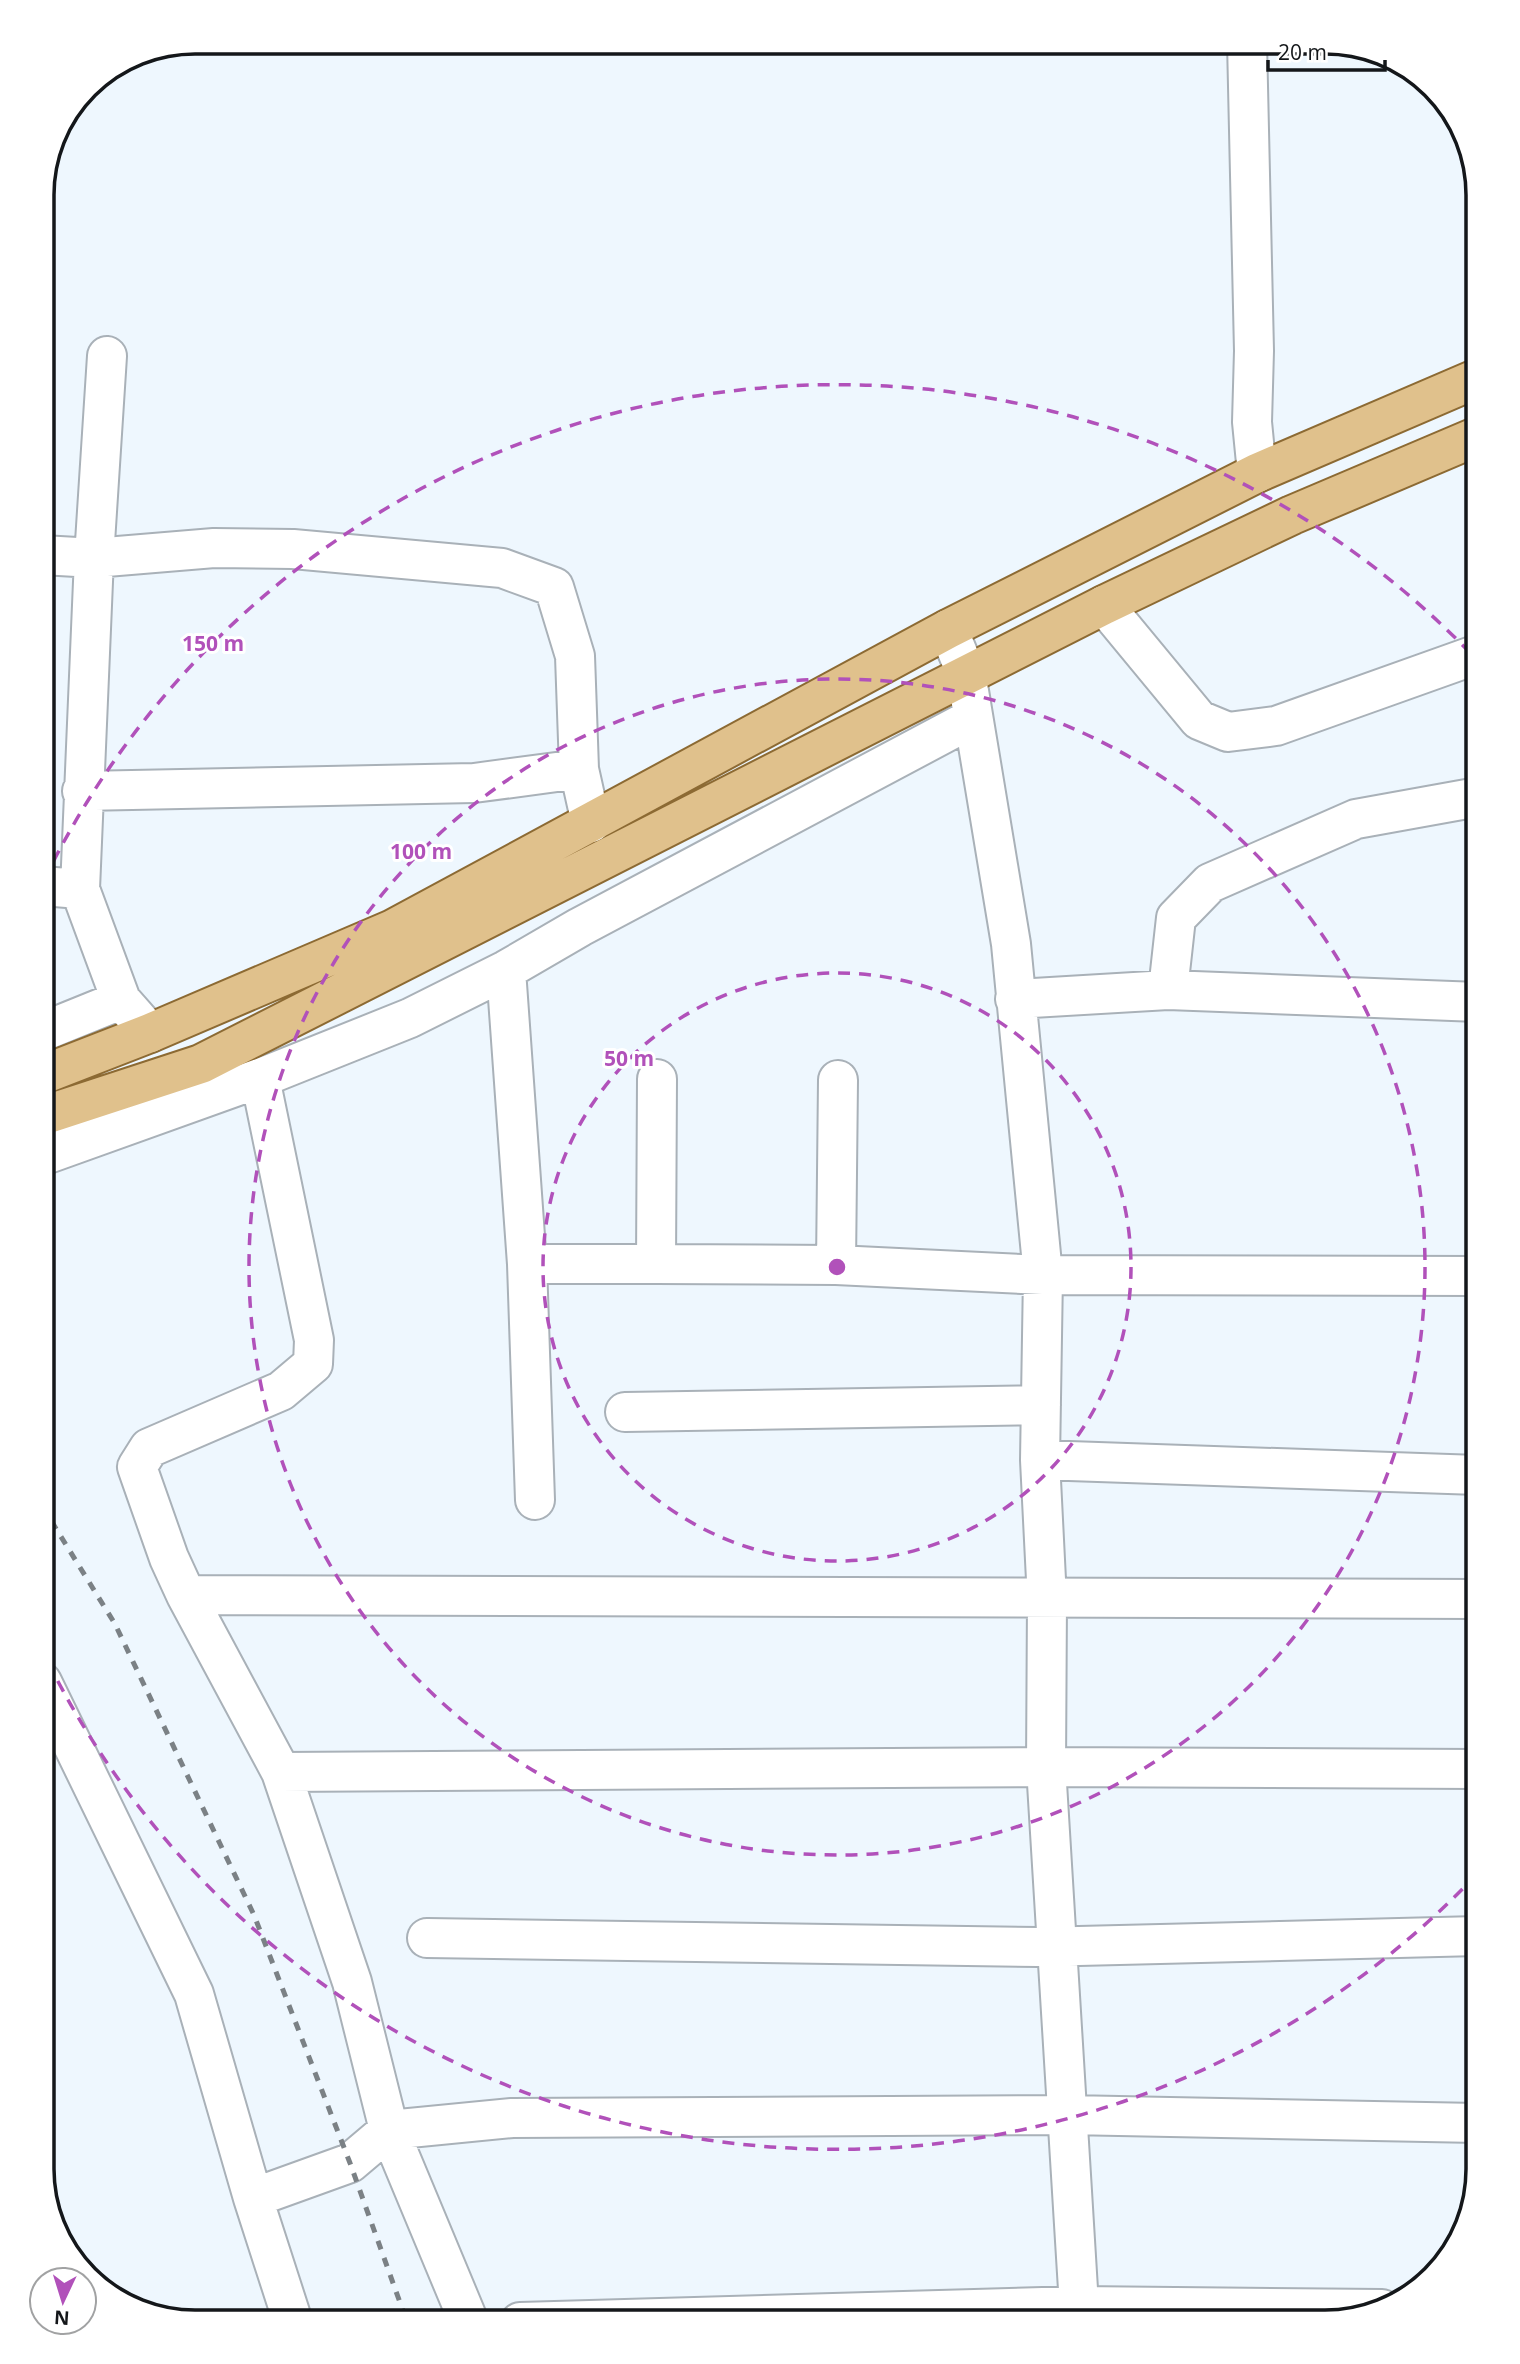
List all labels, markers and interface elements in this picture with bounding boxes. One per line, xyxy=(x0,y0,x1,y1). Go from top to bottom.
scale bar xyxy=(1268,28,1385,72)
text: 20 m xyxy=(1278,38,1327,66)
text: 150 m xyxy=(182,629,244,657)
text: 100 m xyxy=(390,837,452,865)
text: 50 m xyxy=(604,1044,654,1072)
centre of rings xyxy=(825,1255,849,1279)
north arrow xyxy=(28,2266,98,2336)
text: N xyxy=(53,2304,70,2331)

